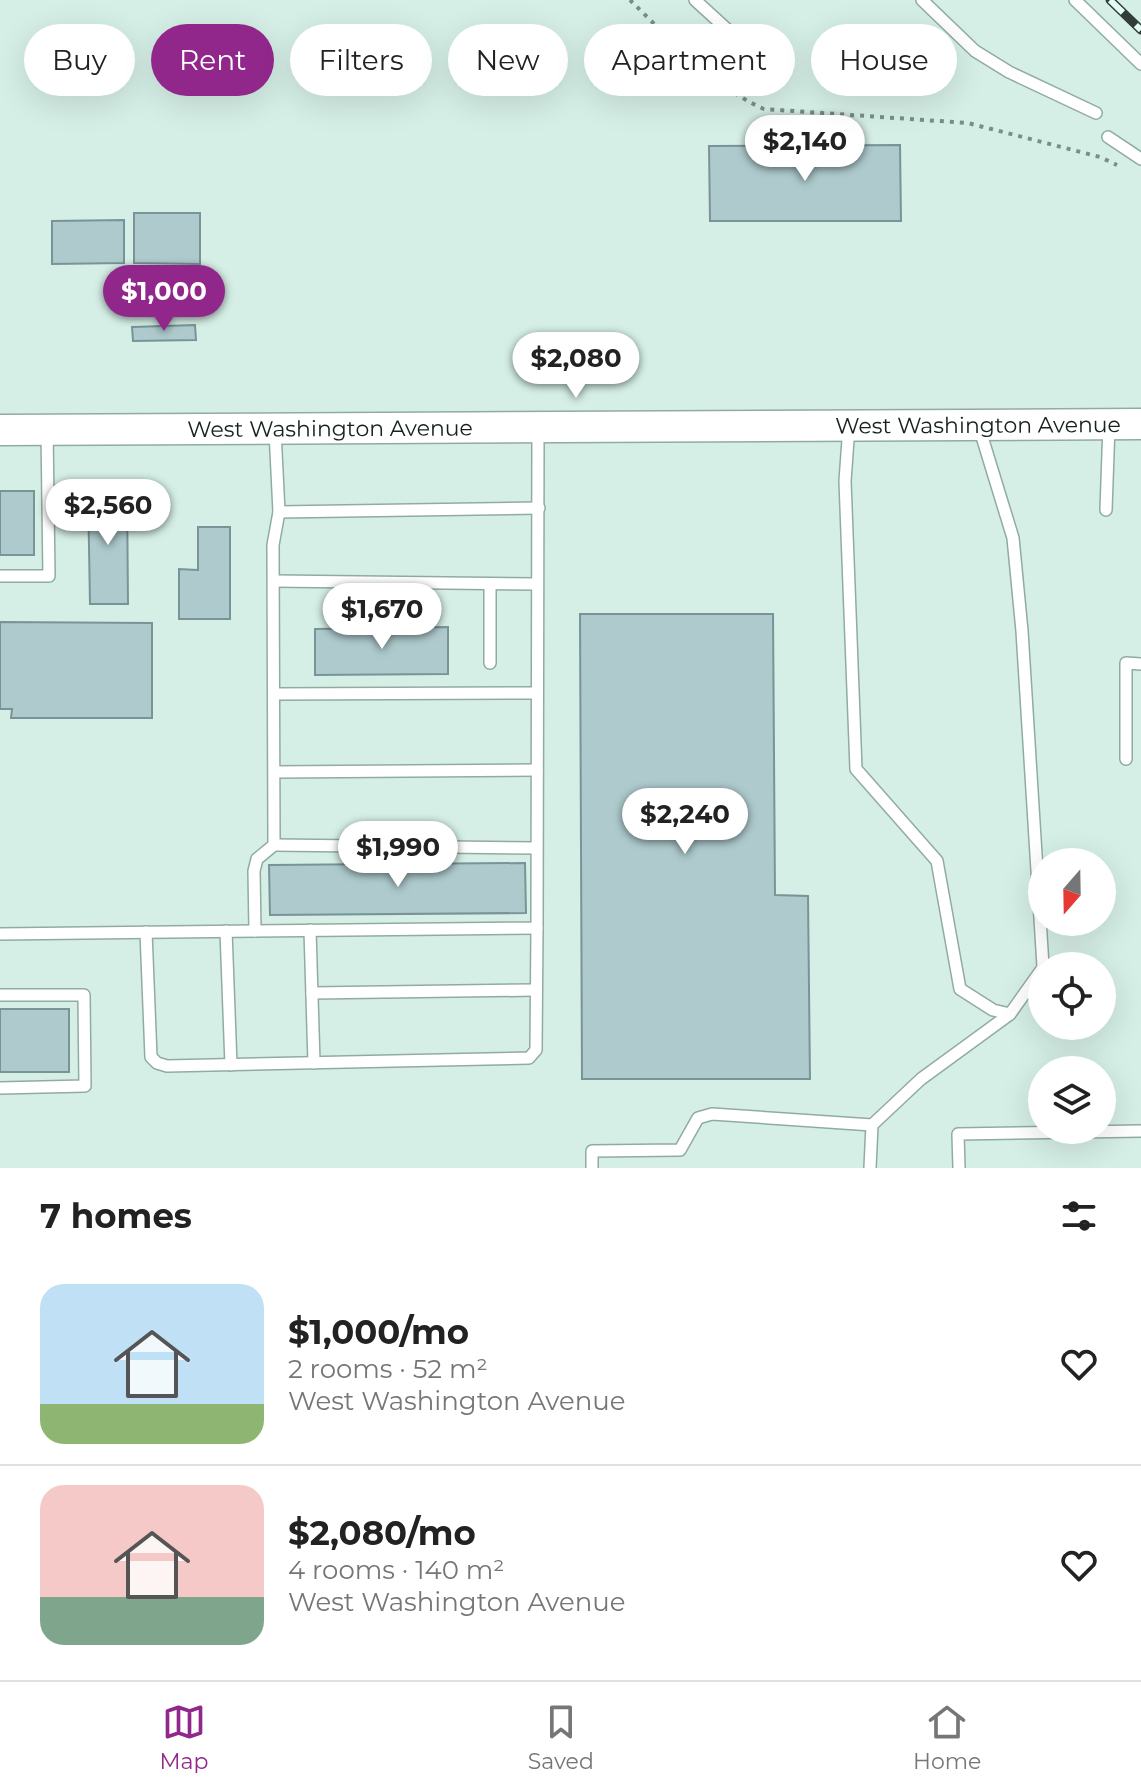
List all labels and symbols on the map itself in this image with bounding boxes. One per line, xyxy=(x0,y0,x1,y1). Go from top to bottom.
pin: $2,140 xyxy=(740,115,870,183)
pin: $1,000 xyxy=(99,265,229,333)
pin: $2,080 xyxy=(511,332,641,400)
street label: West Washington Avenue xyxy=(835,411,1121,440)
street label: West Washington Avenue xyxy=(187,415,473,443)
pin: $2,560 xyxy=(43,479,173,547)
pin: $1,670 xyxy=(317,583,447,651)
pin: $2,240 xyxy=(620,788,750,856)
pin: $1,990 xyxy=(333,821,463,889)
north arrow xyxy=(1028,848,1116,936)

